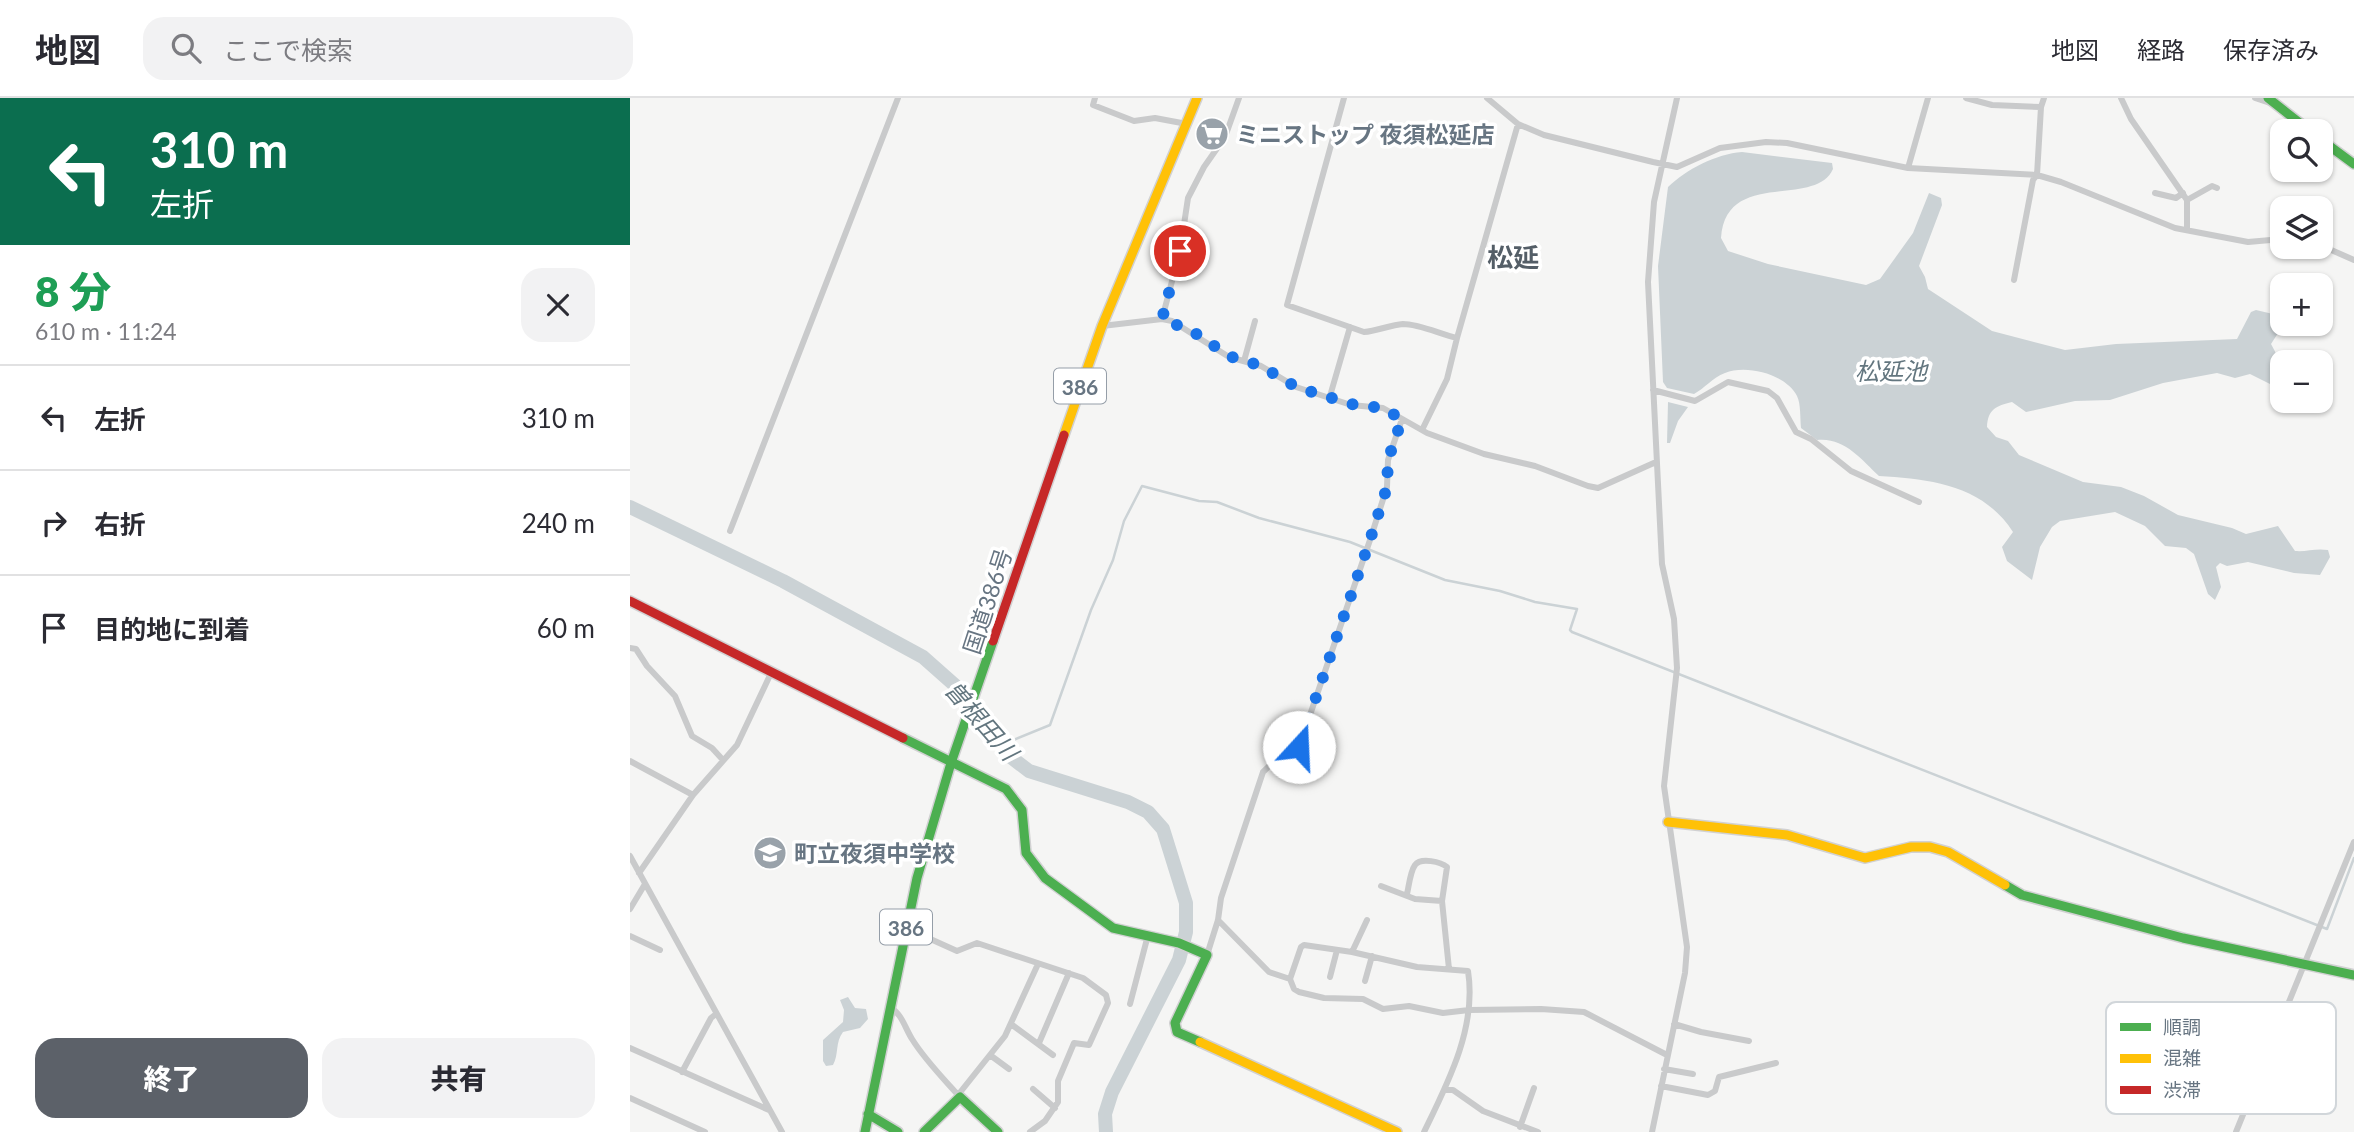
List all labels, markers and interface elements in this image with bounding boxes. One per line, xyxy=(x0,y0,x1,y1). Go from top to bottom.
search box xyxy=(143,17,633,80)
text: 地図 xyxy=(35,29,101,69)
icon: search xyxy=(167,29,205,67)
text: ここで検索 xyxy=(223,34,353,66)
text: 地図 xyxy=(2051,35,2099,64)
text: 経路 xyxy=(2137,35,2185,64)
text: 保存済み xyxy=(2223,35,2319,64)
supermarket icon: ミニストップ 夜須松延店 xyxy=(1193,115,1231,153)
map controls xyxy=(2270,119,2333,413)
button: search xyxy=(2270,119,2333,182)
text: 310 m xyxy=(150,120,288,178)
place label: ミニストップ 夜須松延店 xyxy=(1236,120,1495,148)
icon: left xyxy=(35,126,126,217)
text: 左折 xyxy=(150,184,214,223)
button: layers xyxy=(2270,196,2333,259)
pin xyxy=(1150,221,1210,281)
icon: arrive xyxy=(1161,232,1199,270)
district label: 松延 xyxy=(1487,241,1539,273)
text: 8 分 xyxy=(35,266,111,316)
button: close xyxy=(521,268,595,342)
button: + xyxy=(2270,273,2333,336)
text: 610 m · 11:24 xyxy=(35,317,177,345)
button: − xyxy=(2270,350,2333,413)
water label: 松延池 xyxy=(1855,356,1929,385)
road number: 386 xyxy=(1054,368,1106,404)
icon: left xyxy=(35,399,73,437)
text: 310 m xyxy=(522,402,595,434)
text: 左折 xyxy=(94,403,146,435)
icon: right xyxy=(35,504,73,542)
text: 240 m xyxy=(522,507,595,539)
text: 右折 xyxy=(94,508,146,540)
street label: 国道386号 xyxy=(957,545,1017,657)
icon: arrive xyxy=(35,609,73,647)
text: 60 m xyxy=(537,612,595,644)
text: 目的地に到着 xyxy=(94,613,250,645)
water label: 曽根田川 xyxy=(940,674,1026,768)
position arrow xyxy=(1262,710,1336,784)
school or university icon: 町立夜須中学校 xyxy=(751,834,789,872)
place label: 町立夜須中学校 xyxy=(794,839,955,867)
road number: 386 xyxy=(880,910,932,944)
legend xyxy=(2106,1002,2336,1114)
text: 順調 xyxy=(2163,1015,2201,1038)
button: 終了 xyxy=(35,1038,308,1118)
button: 共有 xyxy=(322,1038,595,1118)
text: 混雑 xyxy=(2163,1046,2201,1069)
text: 渋滞 xyxy=(2163,1078,2201,1101)

